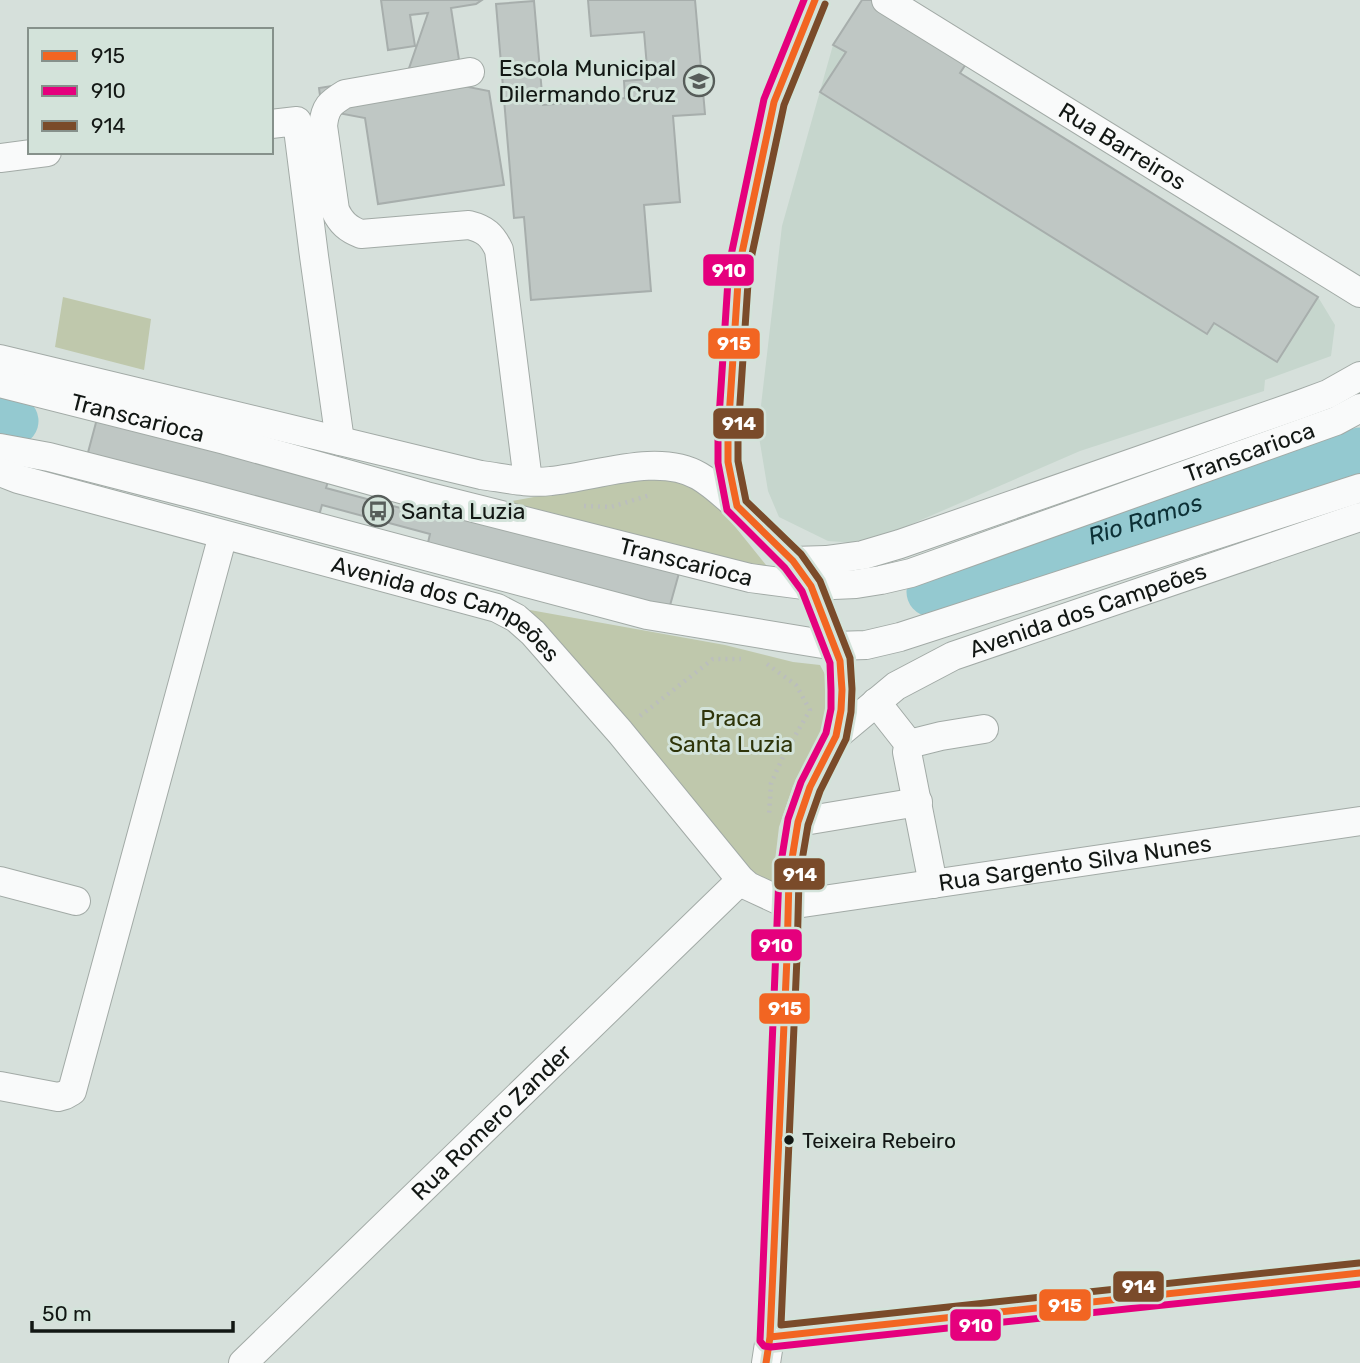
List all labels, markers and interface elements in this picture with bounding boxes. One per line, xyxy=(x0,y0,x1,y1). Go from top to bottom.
legend xyxy=(28,28,273,154)
text: 915 xyxy=(91,43,125,68)
place label: Escola Municipal Dilermando Cruz xyxy=(498,54,676,108)
school or university icon: Escola Municipal Dilermando Cruz xyxy=(682,64,716,98)
text: 910 xyxy=(91,78,126,103)
street label: Rua Barreiros xyxy=(1054,96,1191,196)
text: 914 xyxy=(91,113,125,138)
line badge: 910 xyxy=(702,253,755,287)
text: 910 xyxy=(712,259,746,282)
line badge: 915 xyxy=(707,327,761,360)
text: 915 xyxy=(717,332,751,355)
street label: Transcarioca xyxy=(68,388,207,448)
line badge: 914 xyxy=(712,407,765,440)
text: 914 xyxy=(722,412,756,435)
street label: Transcarioca xyxy=(1180,416,1318,488)
water label: Rio Ramos xyxy=(1084,488,1206,551)
bus stop icon: Santa Luzia xyxy=(361,494,395,528)
place label: Santa Luzia xyxy=(401,497,526,525)
street label: Transcarioca xyxy=(616,531,756,592)
street label: Avenida dos Campeões xyxy=(329,550,566,668)
street label: Avenida dos Campeões xyxy=(966,557,1210,663)
park label: Praca Santa Luzia xyxy=(669,704,793,758)
street label: Rua Sargento Silva Nunes xyxy=(937,829,1213,897)
line badge: 914 xyxy=(773,857,826,891)
text: 914 xyxy=(783,863,817,886)
line badge: 910 xyxy=(750,928,803,962)
text: 910 xyxy=(759,934,793,957)
line badge: 915 xyxy=(758,992,811,1025)
text: 915 xyxy=(768,997,802,1020)
street label: Rua Romero Zander xyxy=(406,1038,577,1206)
place label: Teixeira Rebeiro xyxy=(802,1128,956,1153)
marker: Teixeira Rebeiro xyxy=(782,1133,796,1147)
line badge: 914 xyxy=(1112,1270,1165,1303)
text: 914 xyxy=(1122,1275,1156,1298)
line badge: 915 xyxy=(1038,1288,1092,1322)
scale bar xyxy=(32,1290,233,1334)
text: 915 xyxy=(1048,1294,1082,1317)
text: 50 m xyxy=(42,1301,92,1326)
line badge: 910 xyxy=(949,1308,1002,1342)
text: 910 xyxy=(959,1314,993,1337)

